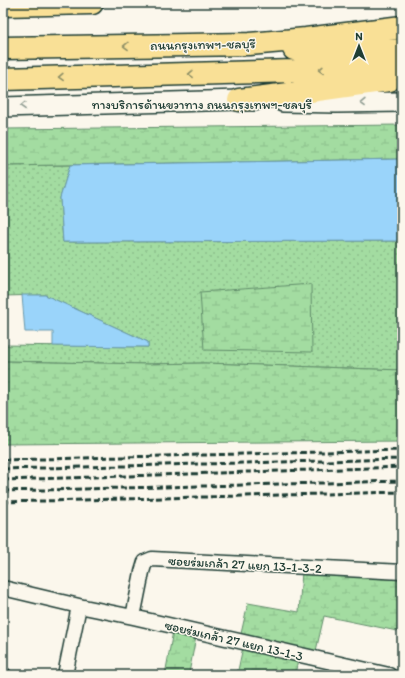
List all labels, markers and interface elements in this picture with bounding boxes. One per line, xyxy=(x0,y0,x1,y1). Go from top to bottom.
north arrow xyxy=(339,26,379,66)
text: N xyxy=(355,30,363,43)
street label: ถนนกรุงเทพฯ-ชลบุรี xyxy=(150,36,256,55)
one-way arrow xyxy=(123,42,129,50)
one-way arrow xyxy=(318,66,324,74)
one-way arrow xyxy=(188,69,194,78)
one-way arrow xyxy=(58,73,64,82)
street label: ทางบริการด้านขวาทาง ถนนกรุงเทพฯ-ชลบุรี xyxy=(92,97,312,114)
one-way arrow xyxy=(360,99,366,107)
one-way arrow xyxy=(20,102,26,110)
street label: ซอยร่มเกล้า 27 แยก 13-1-3-2 xyxy=(168,553,322,576)
street label: ซอยร่มเกล้า 27 แยก 13-1-3 xyxy=(163,617,305,664)

